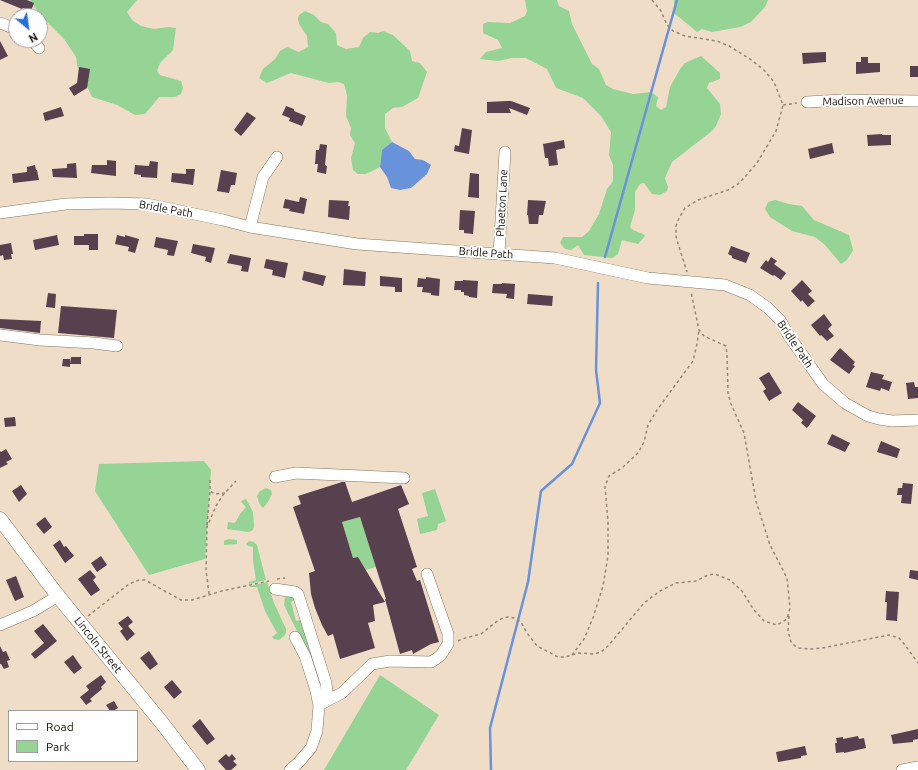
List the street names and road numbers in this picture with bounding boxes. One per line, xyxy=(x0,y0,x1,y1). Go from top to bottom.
street label: Madison Avenue xyxy=(822,94,904,108)
street label: Phaeton Lane xyxy=(494,169,510,237)
street label: Bridle Path xyxy=(138,198,194,220)
street label: Bridle Path xyxy=(458,245,514,261)
street label: Bridle Path xyxy=(774,318,816,370)
street label: Lincoln Street xyxy=(71,614,125,676)

